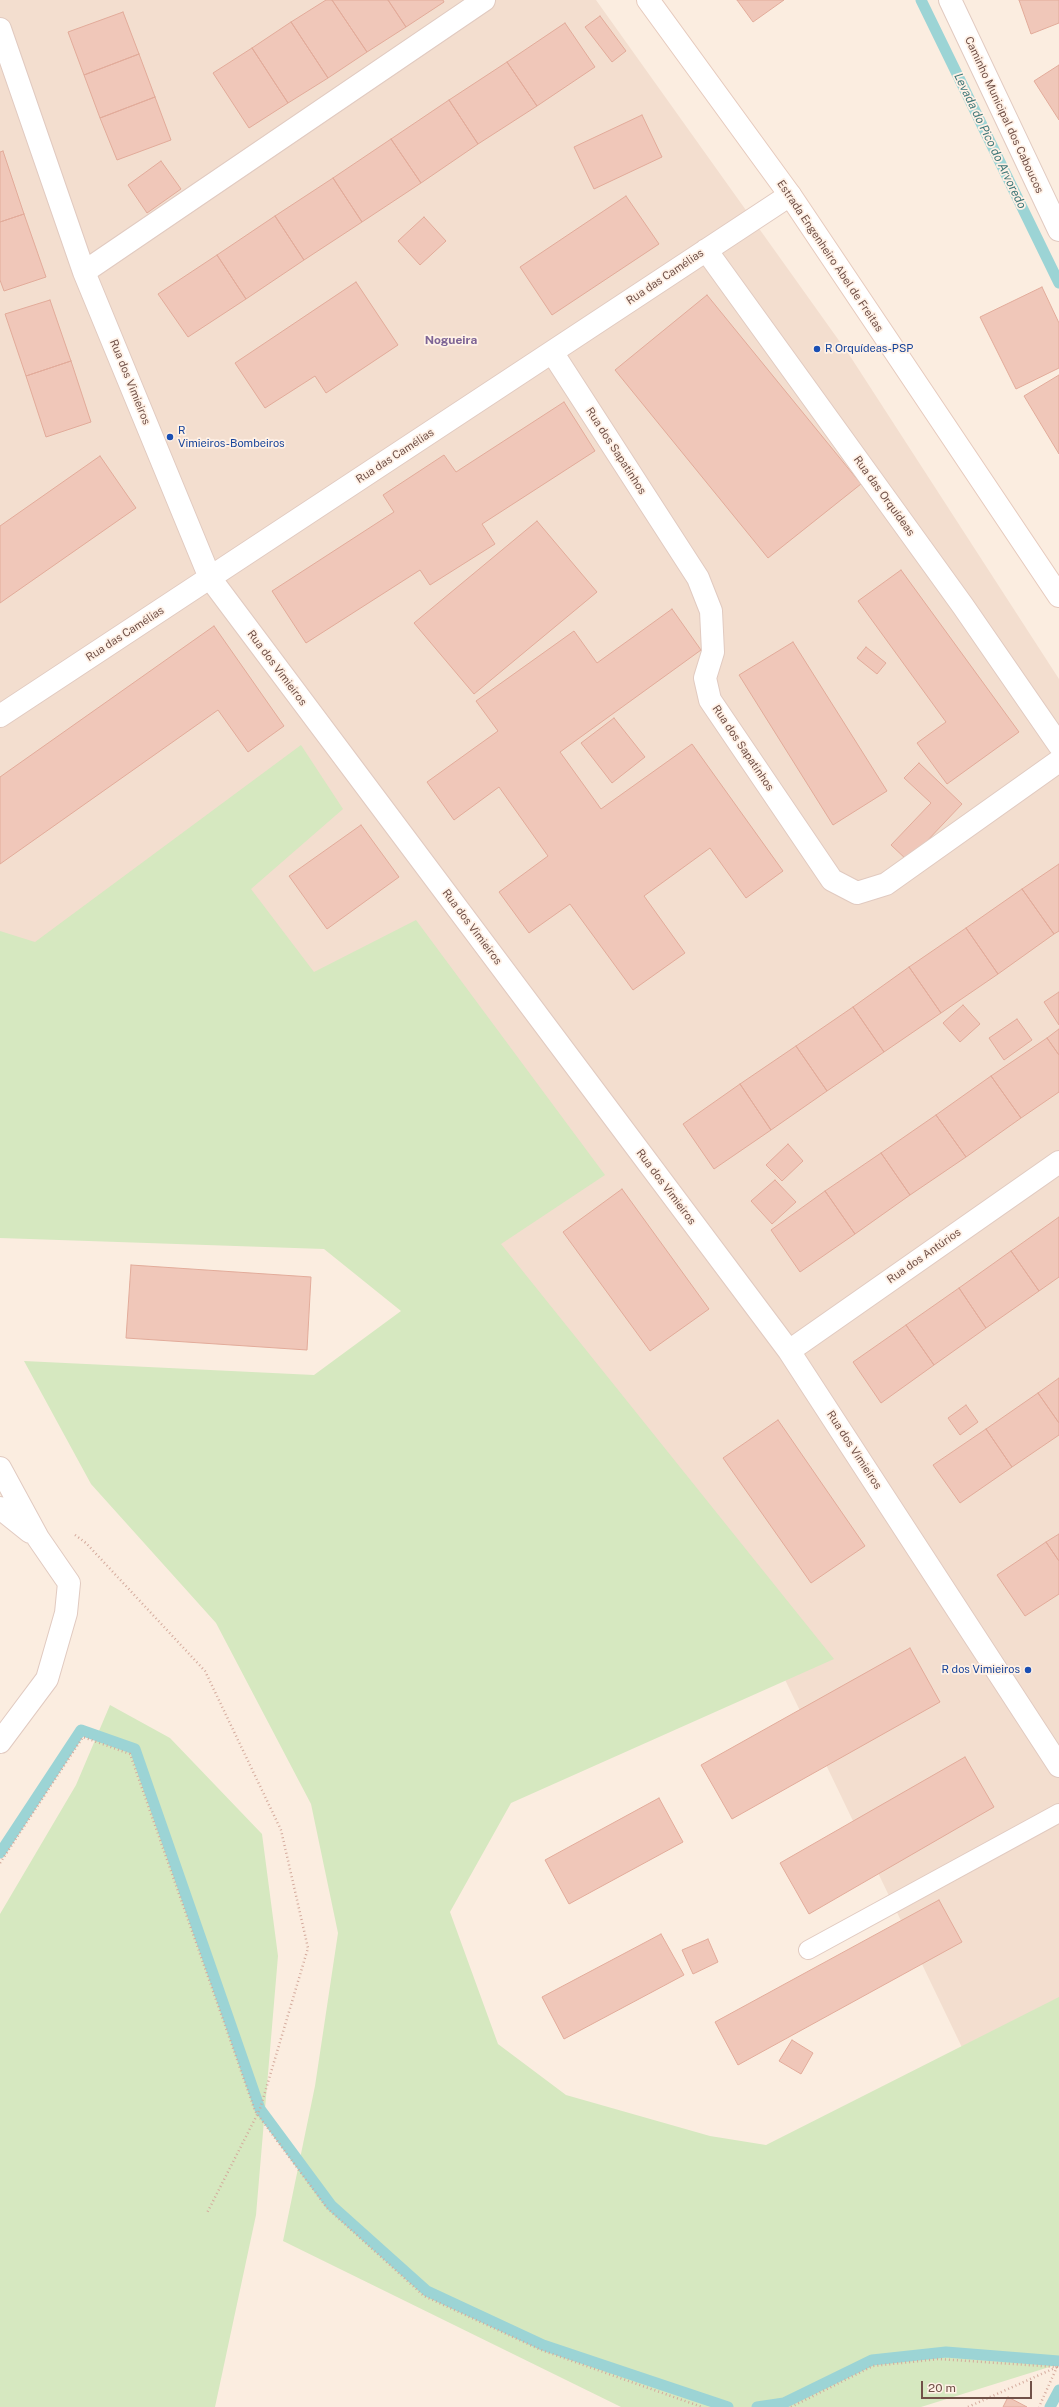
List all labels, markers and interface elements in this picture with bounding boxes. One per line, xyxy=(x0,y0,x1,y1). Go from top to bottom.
street label: Caminho Municipal dos Caboucos xyxy=(962,35,1046,195)
water label: Levada do Pico do Arvoredo xyxy=(951,71,1029,211)
street label: Estrada Engenheiro Abel de Freitas xyxy=(774,178,886,334)
street label: Rua das Camélias xyxy=(624,246,706,308)
district label: Nogueira xyxy=(425,333,477,347)
street label: Rua dos Vimieiros xyxy=(107,337,153,427)
place label: R Orquídeas-PSP xyxy=(825,342,913,356)
marker: R Orquídeas-PSP xyxy=(812,344,822,354)
street label: Rua dos Sapatinhos xyxy=(583,405,649,497)
place label: R Vimieiros-Bombeiros xyxy=(178,424,285,450)
street label: Rua das Camélias xyxy=(354,426,436,486)
marker: R Vimieiros-Bombeiros xyxy=(165,432,175,442)
street label: Rua das Orquídeas xyxy=(851,453,917,539)
street label: Rua das Camélias xyxy=(84,604,166,664)
street label: Rua dos Vimieiros xyxy=(244,628,310,708)
street label: Rua dos Sapatinhos xyxy=(709,703,777,793)
street label: Rua dos Vimieiros xyxy=(439,887,505,967)
street label: Rua dos Vimieiros xyxy=(633,1147,699,1227)
street label: Rua dos Antúrios xyxy=(885,1226,963,1286)
street label: Rua dos Vimieiros xyxy=(824,1408,884,1492)
place label: R dos Vimieiros xyxy=(941,1663,1020,1677)
marker: R dos Vimieiros xyxy=(1023,1665,1033,1675)
scale bar xyxy=(923,2373,1034,2399)
text: 20 m xyxy=(928,2381,956,2395)

